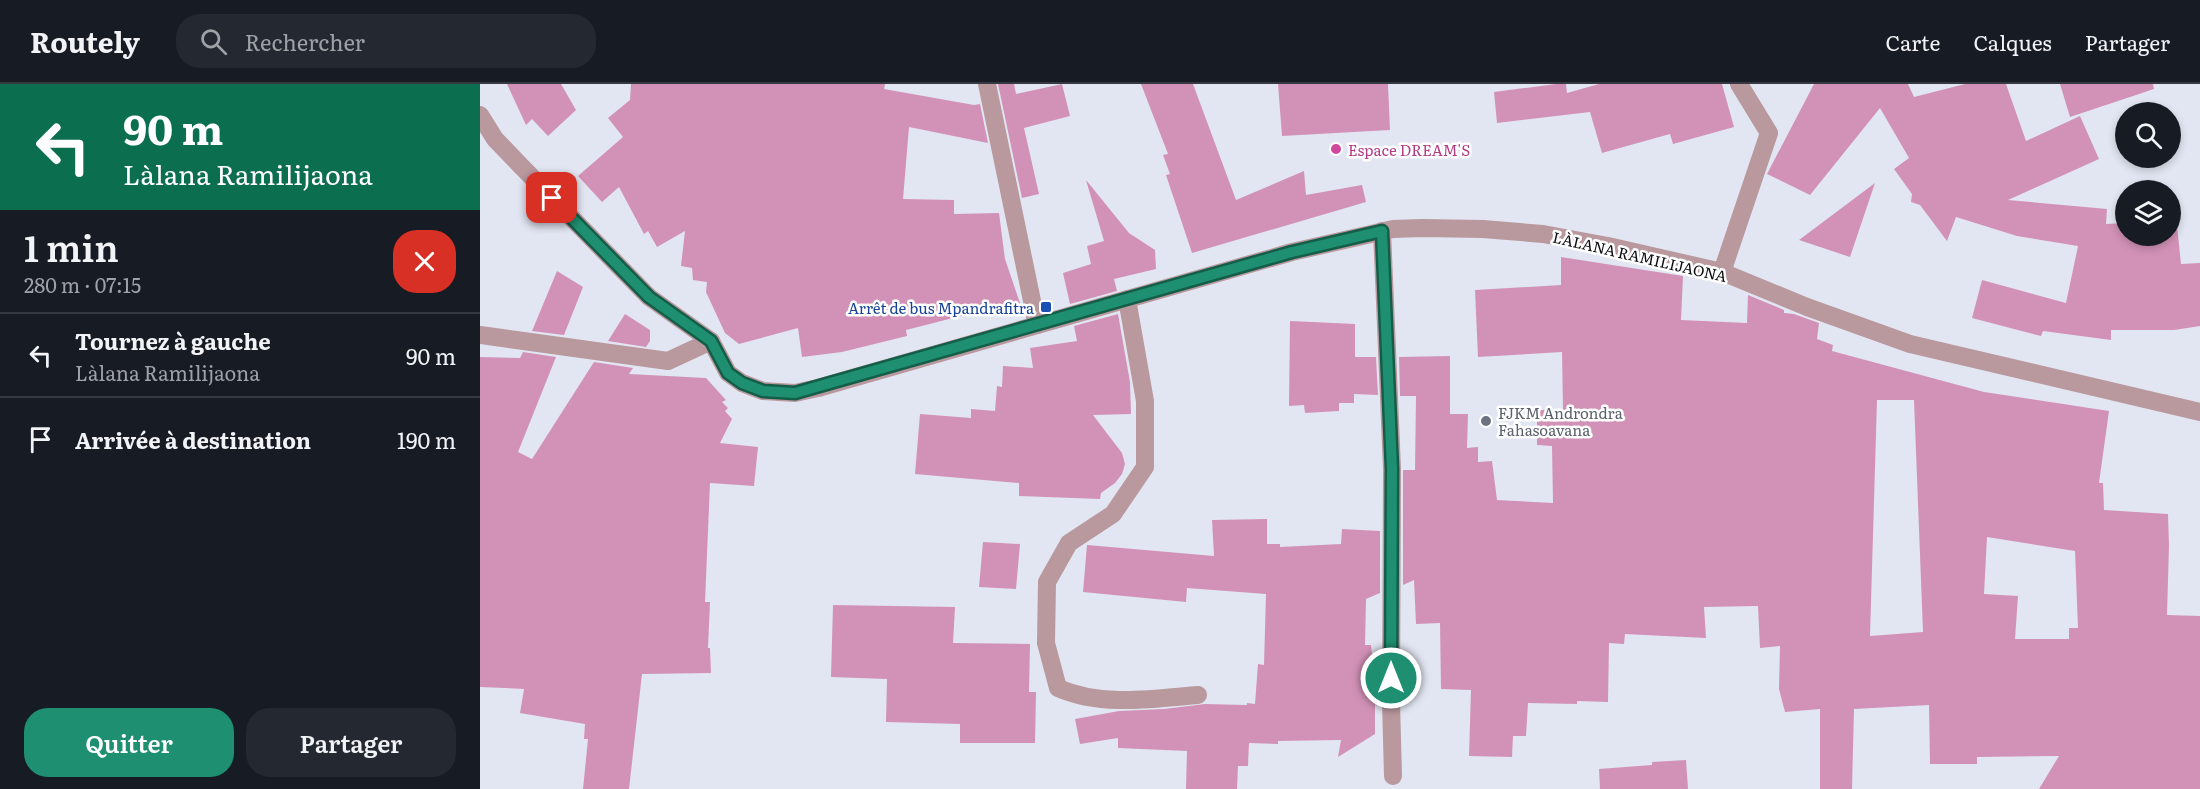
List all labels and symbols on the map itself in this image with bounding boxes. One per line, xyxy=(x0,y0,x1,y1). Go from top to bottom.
place label: Espace DREAM'S xyxy=(1348,138,1470,161)
marker: Espace DREAM'S xyxy=(1329,142,1343,156)
pin xyxy=(526,172,577,223)
street label: LÀLANA RAMILIJAONA xyxy=(1551,225,1729,287)
place label: Arrêt de bus Mpandrafitra xyxy=(848,296,1035,319)
marker: Arrêt de bus Mpandrafitra xyxy=(1039,300,1053,314)
place label: FJKM Androndra Fahasoavana xyxy=(1498,401,1624,441)
marker: FJKM Androndra Fahasoavana xyxy=(1479,414,1493,428)
position arrow xyxy=(1359,646,1423,710)

